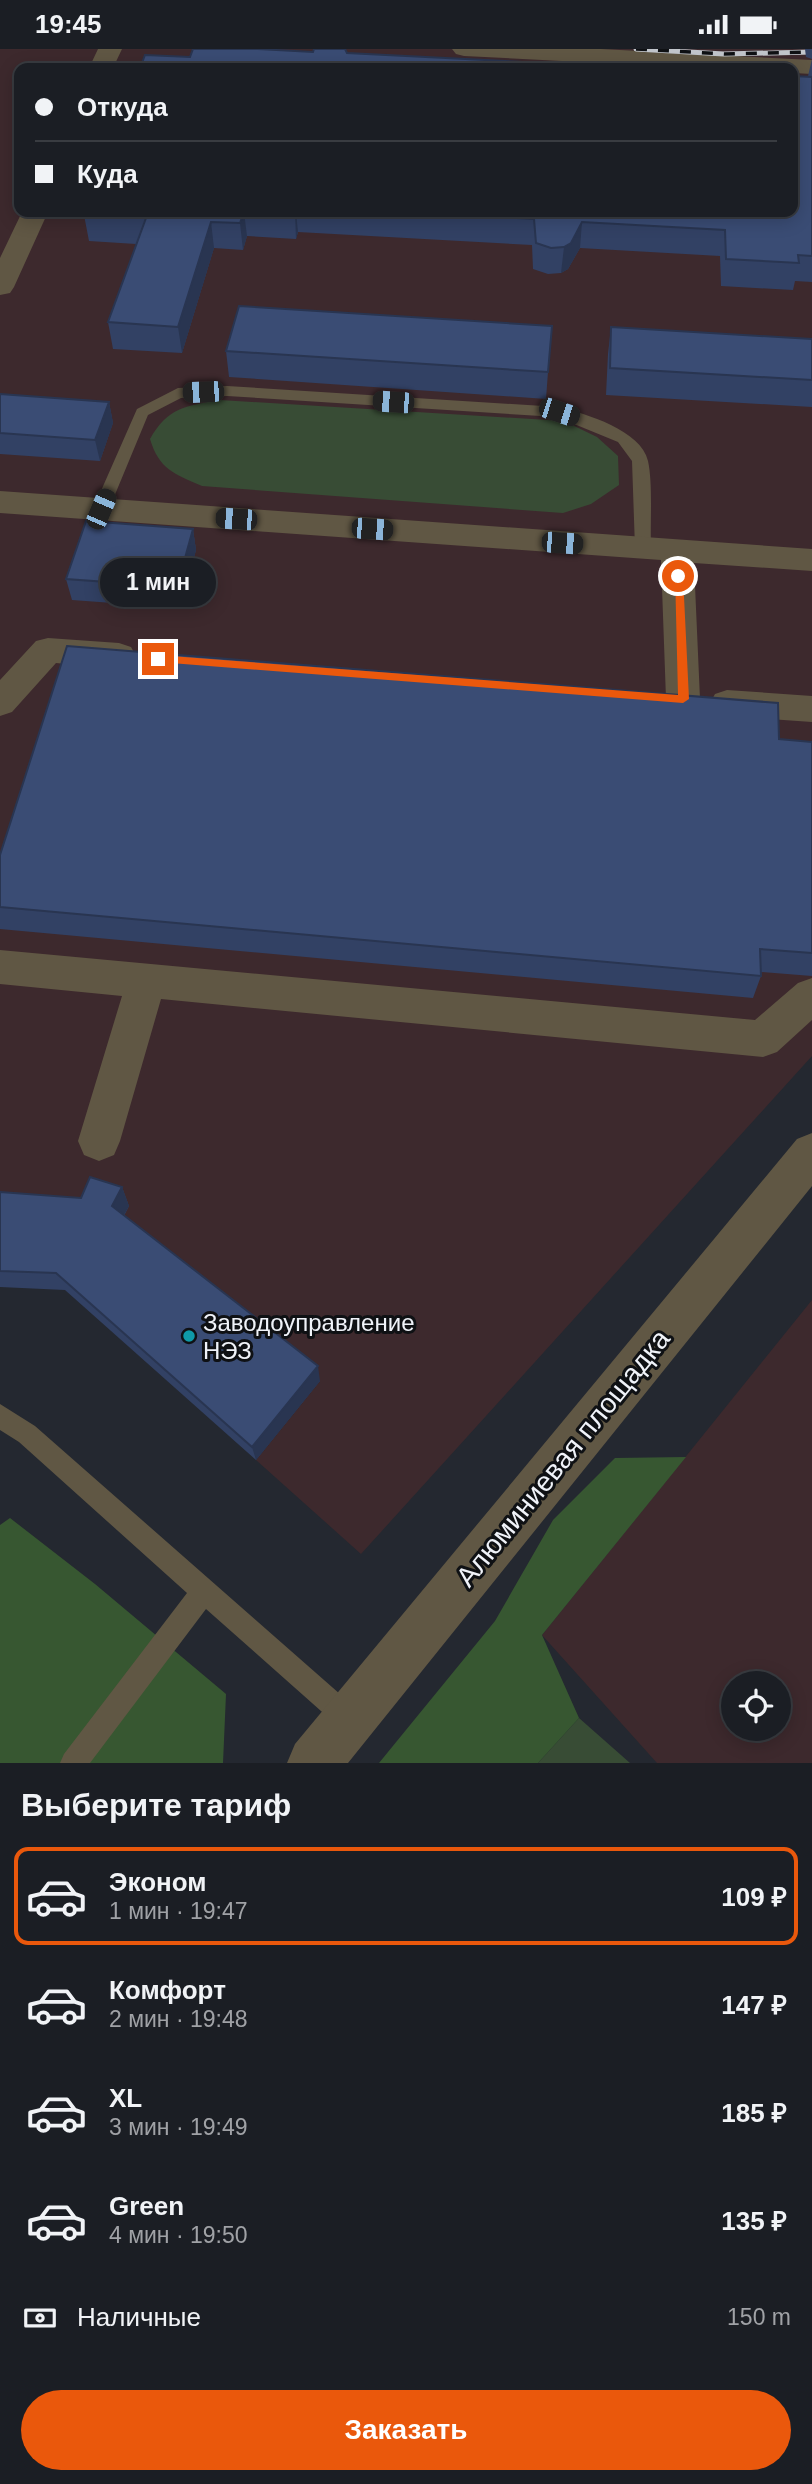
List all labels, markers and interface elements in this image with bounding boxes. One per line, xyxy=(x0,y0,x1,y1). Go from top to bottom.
text: 19:45 xyxy=(35,9,102,39)
text: Откуда xyxy=(77,92,168,122)
text: Куда xyxy=(77,159,138,189)
car xyxy=(182,381,225,403)
car xyxy=(372,390,415,414)
car xyxy=(536,396,583,428)
car xyxy=(84,486,119,532)
car xyxy=(215,507,258,531)
car xyxy=(351,517,394,541)
car xyxy=(541,531,584,555)
callout: 1 мин xyxy=(100,557,216,607)
route start xyxy=(662,560,694,592)
text: 1 мин xyxy=(126,569,190,595)
route end xyxy=(142,643,174,675)
place label: Заводоуправление НЭЗ xyxy=(203,1309,414,1364)
street label: Алюминиевая площадка xyxy=(450,1323,676,1593)
marker: Заводоуправление НЭЗ xyxy=(181,1328,197,1344)
map controls xyxy=(721,1671,791,1741)
button: locate xyxy=(721,1671,791,1741)
text: Выберите тариф xyxy=(21,1787,291,1823)
icon: car xyxy=(25,1865,88,1928)
text: Эконом xyxy=(109,1867,207,1897)
text: 109 ₽ xyxy=(721,1882,787,1912)
text: 1 мин · 19:47 xyxy=(109,1898,248,1924)
icon: car xyxy=(25,1973,88,2036)
text: Комфорт xyxy=(109,1975,226,2005)
text: 147 ₽ xyxy=(721,1990,787,2020)
text: 2 мин · 19:48 xyxy=(109,2006,248,2032)
icon: car xyxy=(25,2081,88,2144)
text: XL xyxy=(109,2083,142,2113)
text: 185 ₽ xyxy=(721,2098,787,2128)
text: 3 мин · 19:49 xyxy=(109,2114,248,2140)
icon: car xyxy=(25,2189,88,2252)
text: Green xyxy=(109,2191,184,2221)
text: 135 ₽ xyxy=(721,2206,787,2236)
text: 4 мин · 19:50 xyxy=(109,2222,248,2248)
icon: cash xyxy=(21,2299,59,2337)
text: Наличные xyxy=(77,2302,201,2332)
text: 150 m xyxy=(727,2304,791,2330)
button: Заказать xyxy=(21,2390,791,2470)

